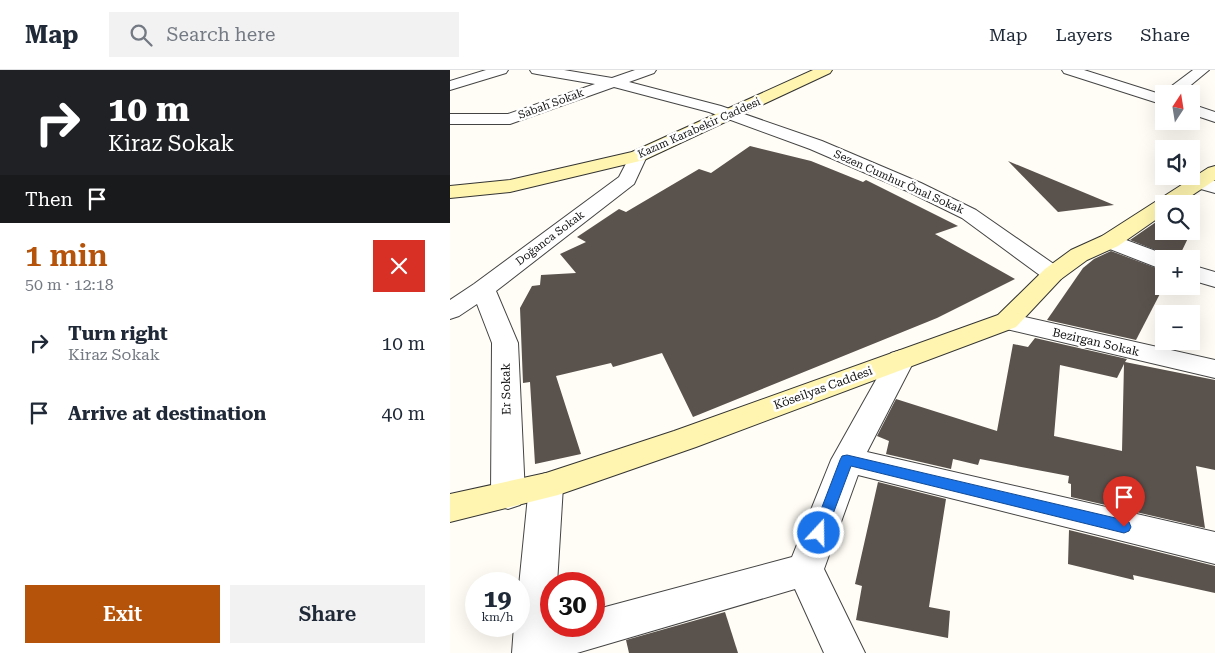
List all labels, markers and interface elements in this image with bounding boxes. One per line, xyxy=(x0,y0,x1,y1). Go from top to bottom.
search box xyxy=(109,12,459,57)
text: Map xyxy=(25,21,79,49)
icon: search xyxy=(127,21,155,49)
text: Search here xyxy=(167,23,275,46)
text: Map xyxy=(989,24,1028,45)
text: Layers xyxy=(1056,24,1112,45)
text: Share xyxy=(1140,24,1190,45)
north arrow xyxy=(1155,85,1200,130)
map controls xyxy=(1155,85,1200,350)
street label: Sabah Sokak xyxy=(516,86,586,122)
text: 10 m xyxy=(108,89,190,130)
icon: right xyxy=(25,90,90,155)
street label: Kazım Karabekir Caddesi xyxy=(636,95,763,161)
text: Kiraz Sokak xyxy=(108,131,234,156)
button: sound xyxy=(1155,140,1200,185)
street label: Sezen Cumhur Önal Sokak xyxy=(832,146,967,217)
icon: arrive xyxy=(83,185,111,213)
text: Then xyxy=(25,188,73,211)
button: search xyxy=(1155,195,1200,240)
street label: Doğanca Sokak xyxy=(513,208,587,268)
text: 1 min xyxy=(25,238,108,273)
button: close xyxy=(373,240,425,292)
button: + xyxy=(1155,250,1200,295)
text: 50 m · 12:18 xyxy=(25,275,114,294)
button: − xyxy=(1155,305,1200,350)
text: Turn right xyxy=(68,322,168,345)
street label: Bezirgan Sokak xyxy=(1051,325,1141,359)
icon: right xyxy=(25,329,53,357)
text: 10 m xyxy=(382,332,425,355)
text: Kiraz Sokak xyxy=(68,345,160,364)
street label: Er Sokak xyxy=(499,362,513,415)
street label: Köseilyas Caddesi xyxy=(772,364,875,412)
icon: arrive xyxy=(25,399,53,427)
text: Arrive at destination xyxy=(68,402,266,425)
text: 40 m xyxy=(382,402,425,425)
pin xyxy=(1103,476,1145,527)
icon: arrive xyxy=(1110,483,1138,511)
position arrow xyxy=(792,506,844,558)
speed limit sign: 30 xyxy=(540,572,605,637)
text: 19 xyxy=(483,584,512,613)
button: Exit xyxy=(25,585,220,643)
button: Share xyxy=(230,585,425,643)
text: km/h xyxy=(481,610,514,624)

